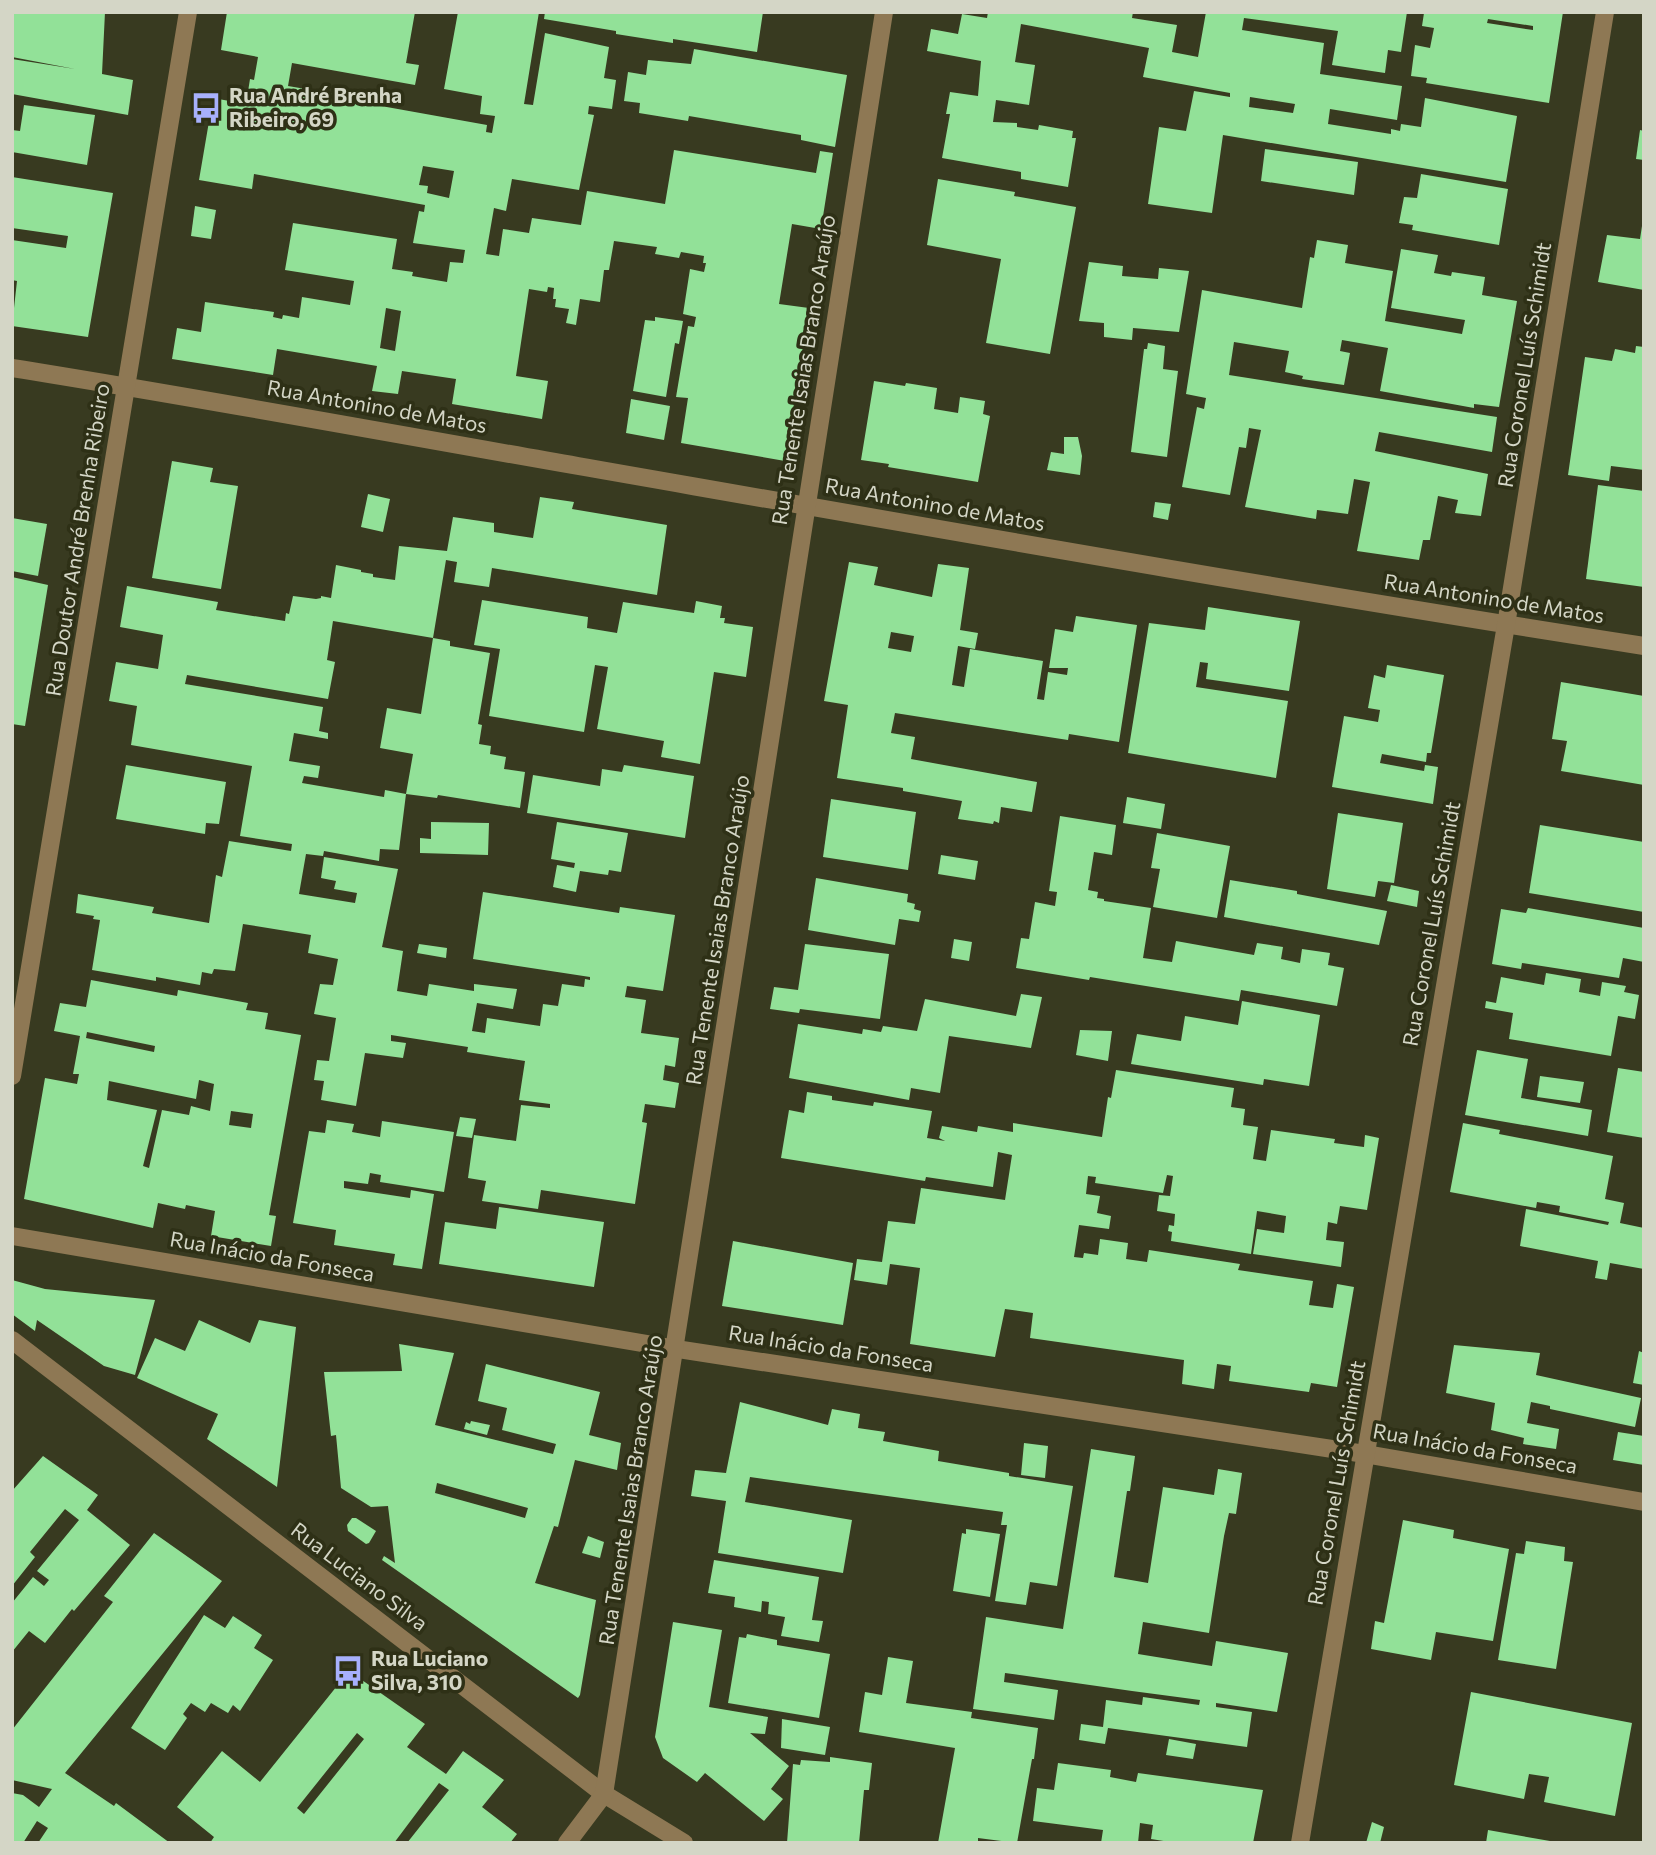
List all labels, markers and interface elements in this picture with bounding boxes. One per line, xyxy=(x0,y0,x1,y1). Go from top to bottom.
place label: Rua André Brenha Ribeiro, 69 xyxy=(229,82,402,131)
bus stop icon: Rua André Brenha Ribeiro, 69 xyxy=(189,91,223,125)
street label: Rua Tenente Isaias Branco Araújo xyxy=(766,213,839,527)
street label: Rua Coronel Luís Schimidt xyxy=(1492,240,1555,489)
street label: Rua Antonino de Matos xyxy=(265,374,489,437)
street label: Rua Doutor André Brenha Ribeiro xyxy=(39,382,114,698)
street label: Rua Antonino de Matos xyxy=(823,472,1047,535)
street label: Rua Antonino de Matos xyxy=(1382,568,1606,627)
street label: Rua Tenente Isaias Branco Araújo xyxy=(680,773,753,1087)
street label: Rua Coronel Luís Schimidt xyxy=(1397,799,1464,1048)
street label: Rua Inácio da Fonseca xyxy=(168,1225,376,1286)
street label: Rua Inácio da Fonseca xyxy=(727,1319,935,1376)
street label: Rua Tenente Isaias Branco Araújo xyxy=(593,1333,666,1647)
street label: Rua Coronel Luís Schimidt xyxy=(1302,1358,1369,1607)
street label: Rua Inácio da Fonseca xyxy=(1371,1417,1579,1478)
street label: Rua Luciano Silva xyxy=(287,1516,433,1635)
place label: Rua Luciano Silva, 310 xyxy=(371,1645,488,1694)
bus stop icon: Rua Luciano Silva, 310 xyxy=(331,1654,365,1688)

